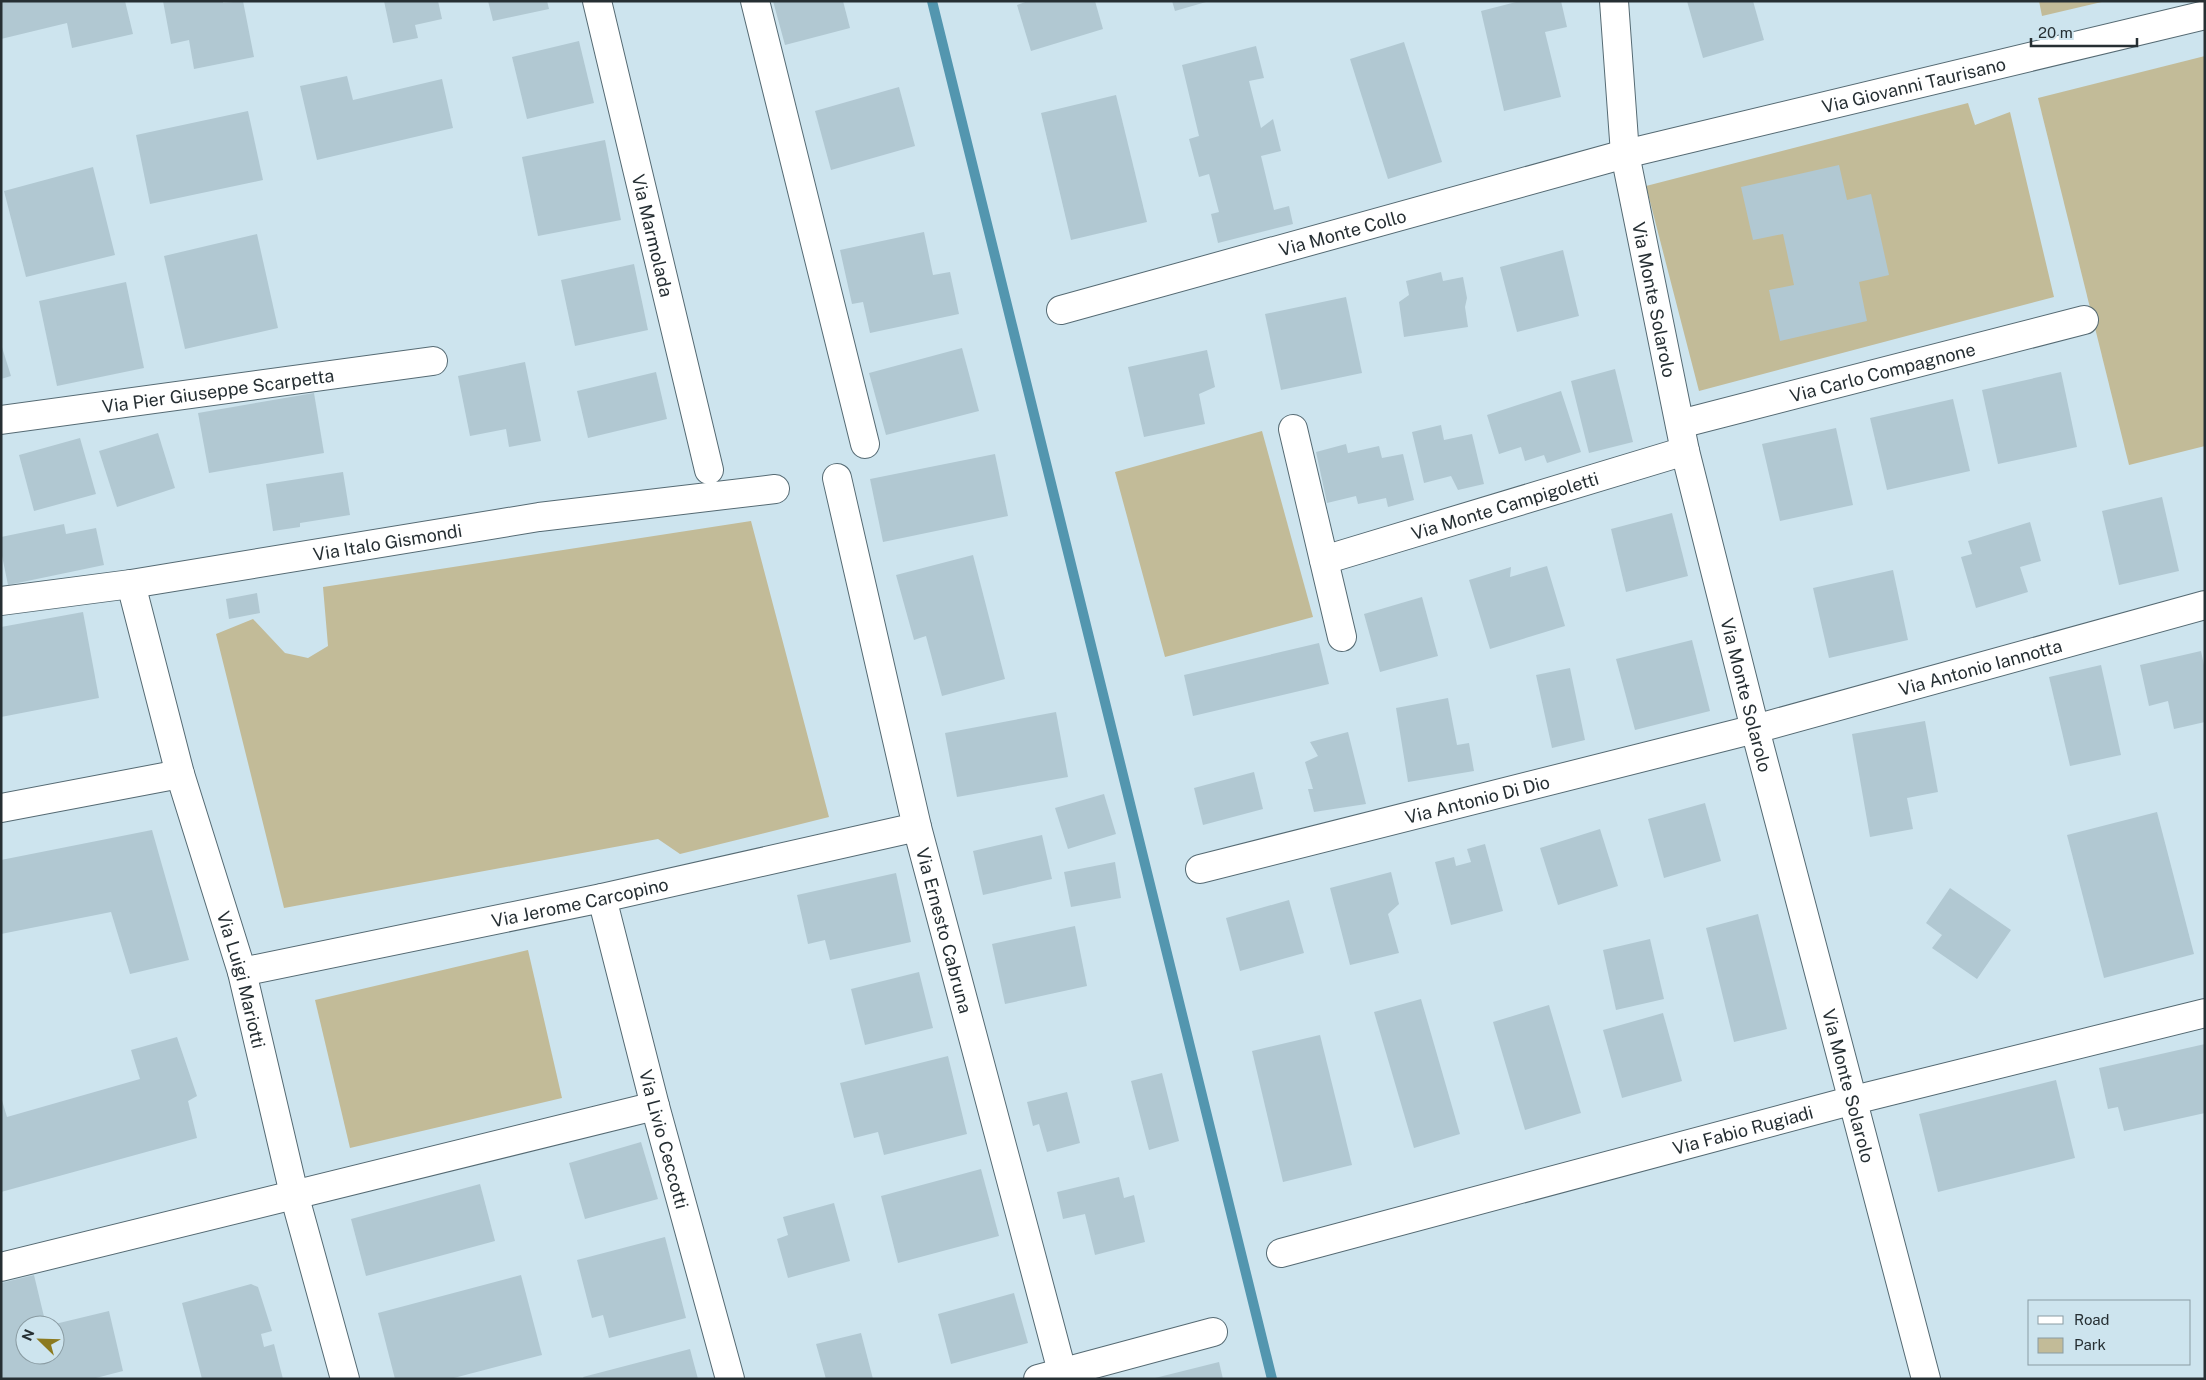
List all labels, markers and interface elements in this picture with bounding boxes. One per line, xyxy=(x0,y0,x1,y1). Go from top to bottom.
scale bar xyxy=(2031,15,2137,47)
text: 20 m xyxy=(2038,24,2073,41)
street label: Via Giovanni Taurisano xyxy=(1820,53,2008,117)
street label: Via Marmolada xyxy=(628,172,678,299)
street label: Via Monte Collo xyxy=(1276,205,1408,260)
street label: Via Monte Solarolo xyxy=(1628,220,1680,379)
street label: Via Carlo Compagnone xyxy=(1787,338,1977,406)
street label: Via Pier Giuseppe Scarpetta xyxy=(101,364,335,417)
street label: Via Monte Campigoletti xyxy=(1409,467,1601,544)
street label: Via Italo Gismondi xyxy=(311,519,463,564)
street label: Via Monte Solarolo xyxy=(1717,616,1776,774)
street label: Via Antonio Iannotta xyxy=(1896,634,2064,699)
street label: Via Antonio Di Dio xyxy=(1403,771,1552,827)
street label: Via Ernesto Cabruna xyxy=(912,845,977,1015)
street label: Via Jerome Carcopino xyxy=(490,873,670,931)
street label: Via Luigi Mariotti xyxy=(213,908,270,1050)
street label: Via Monte Solarolo xyxy=(1819,1007,1879,1165)
street label: Via Livio Ceccotti xyxy=(636,1067,693,1211)
street label: Via Fabio Rugiadi xyxy=(1670,1101,1815,1158)
legend xyxy=(2028,1300,2191,1365)
text: Road xyxy=(2074,1311,2110,1328)
north arrow xyxy=(15,1315,65,1365)
text: N xyxy=(19,1327,38,1343)
text: Park xyxy=(2074,1336,2106,1353)

